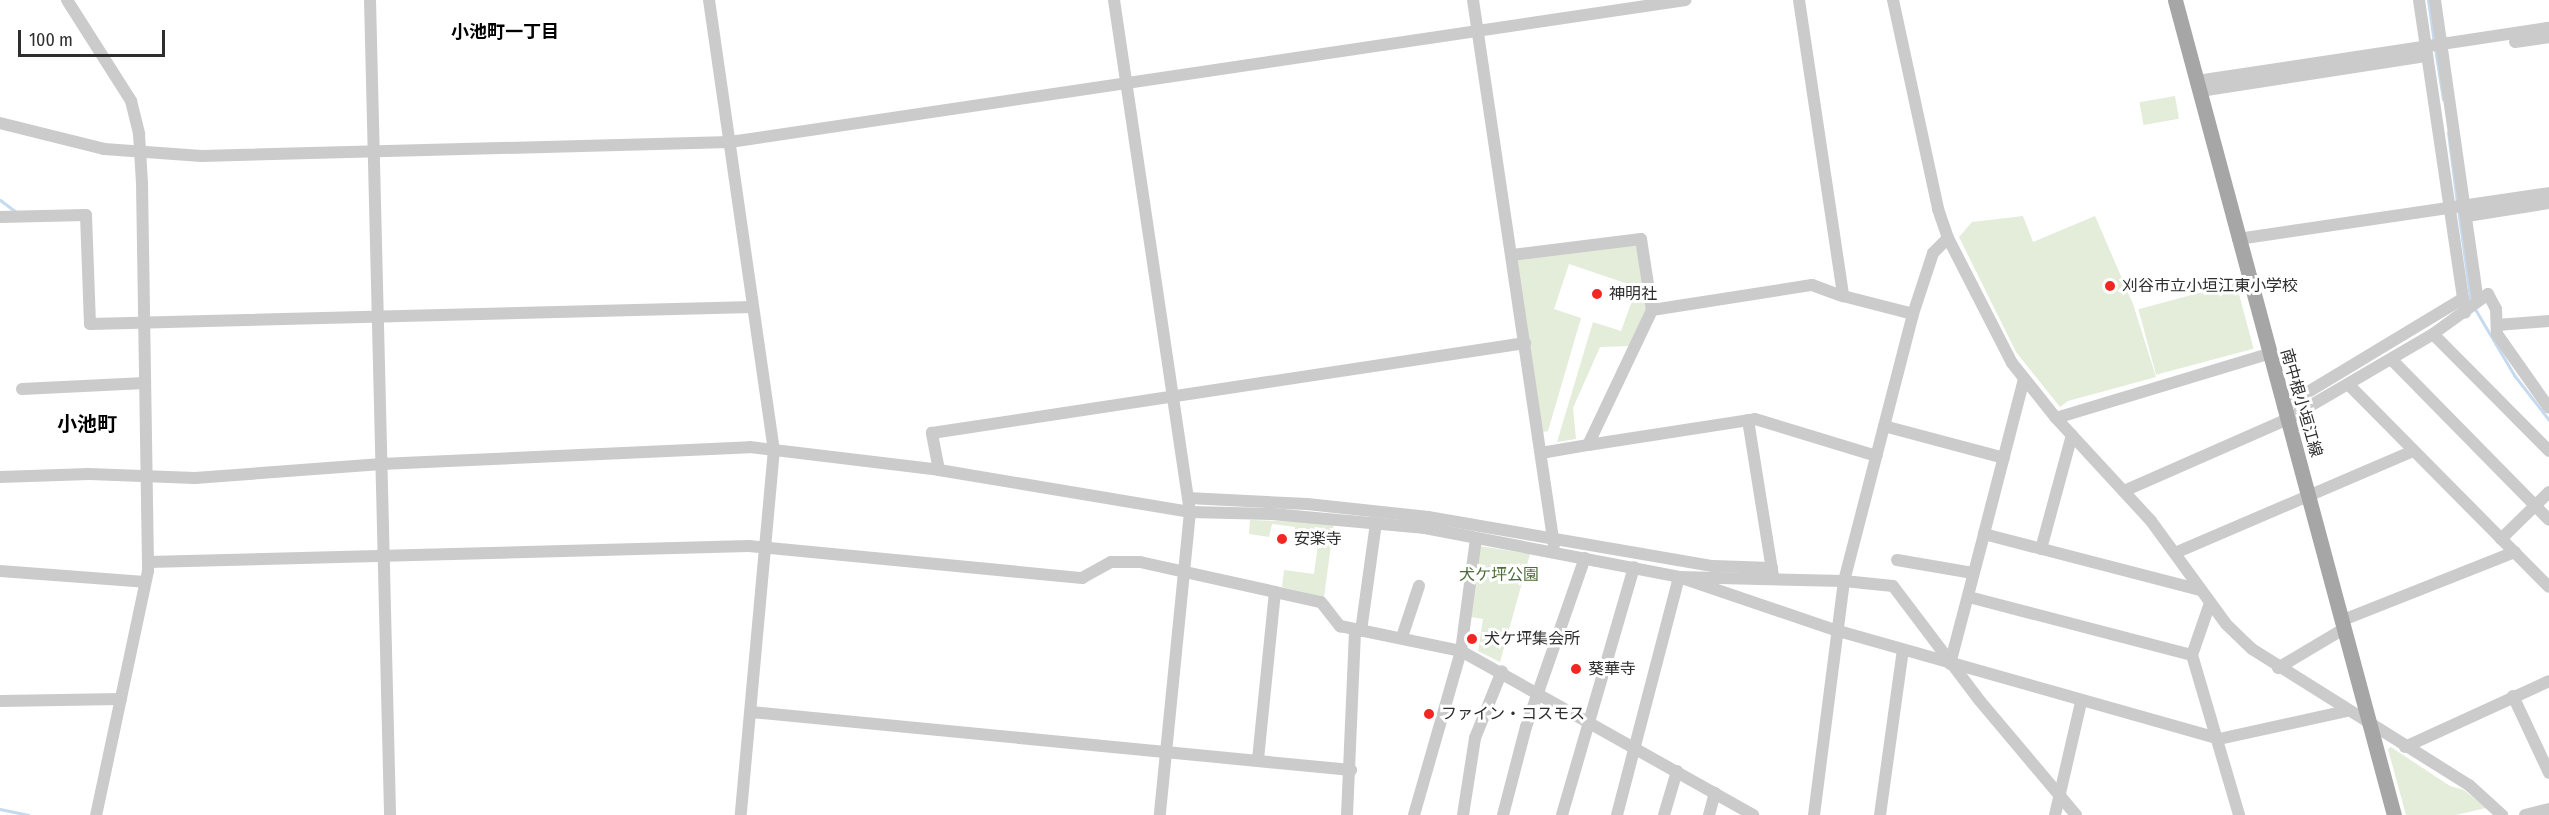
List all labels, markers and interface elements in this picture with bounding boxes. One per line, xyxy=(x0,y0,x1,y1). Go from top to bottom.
scale bar xyxy=(21,18,168,56)
district label: 小池町一丁目 xyxy=(451,21,559,43)
text: 100 m xyxy=(29,29,73,51)
place label: 刈谷市立小垣江東小学校 xyxy=(2122,276,2298,296)
marker: 刈谷市立小垣江東小学校 xyxy=(2103,279,2117,293)
place label: 神明社 xyxy=(1609,284,1657,304)
marker: 神明社 xyxy=(1590,287,1604,301)
street label: 南中根小垣江線 xyxy=(2276,347,2326,459)
district label: 小池町 xyxy=(57,412,117,436)
place label: 安楽寺 xyxy=(1294,529,1342,549)
marker: 安楽寺 xyxy=(1275,532,1289,546)
park label: 犬ケ坪公園 xyxy=(1459,565,1539,585)
place label: 犬ケ坪集会所 xyxy=(1484,629,1580,649)
marker: 犬ケ坪集会所 xyxy=(1465,632,1479,646)
place label: 葵華寺 xyxy=(1588,659,1636,679)
marker: 葵華寺 xyxy=(1569,662,1583,676)
place label: ファイン・コスモス xyxy=(1441,704,1585,724)
marker: ファイン・コスモス xyxy=(1422,707,1436,721)

